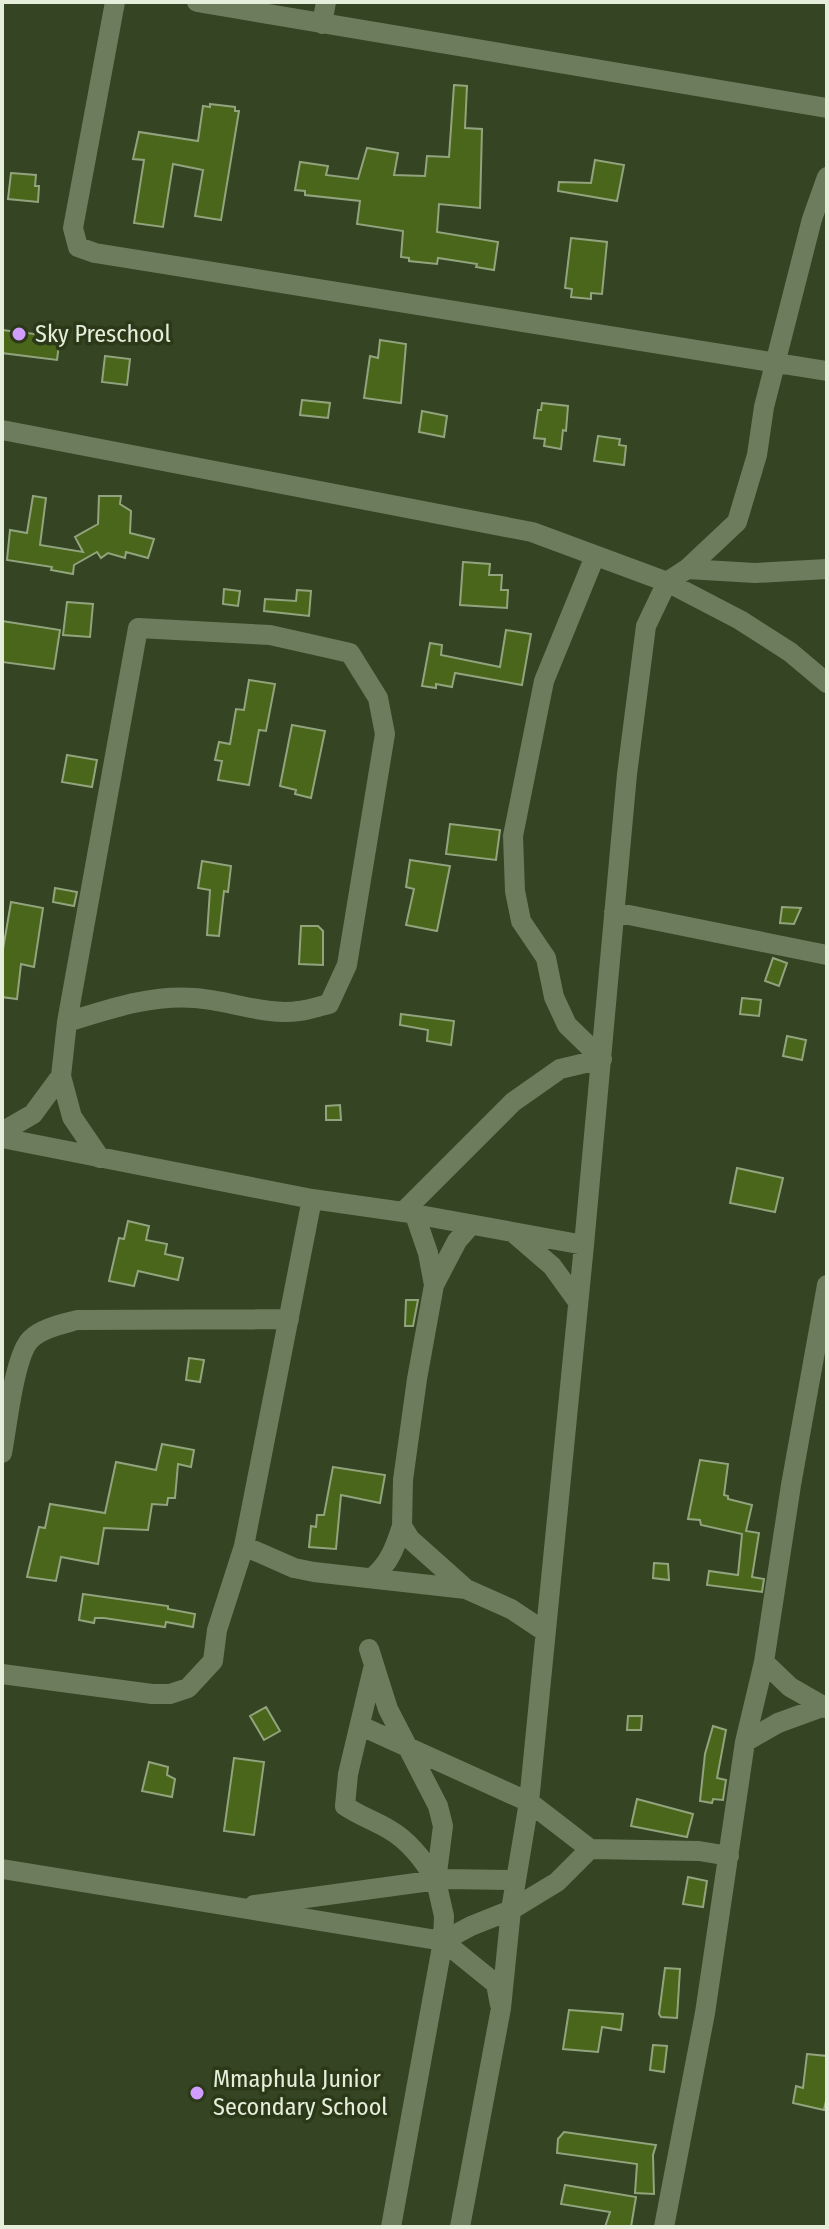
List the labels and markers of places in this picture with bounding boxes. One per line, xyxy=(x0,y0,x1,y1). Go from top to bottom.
place label: Sky Preschool xyxy=(35,320,171,348)
marker: Sky Preschool xyxy=(10,325,28,343)
place label: Mmaphula Junior Secondary School xyxy=(213,2065,388,2121)
marker: Mmaphula Junior Secondary School xyxy=(188,2084,206,2102)

